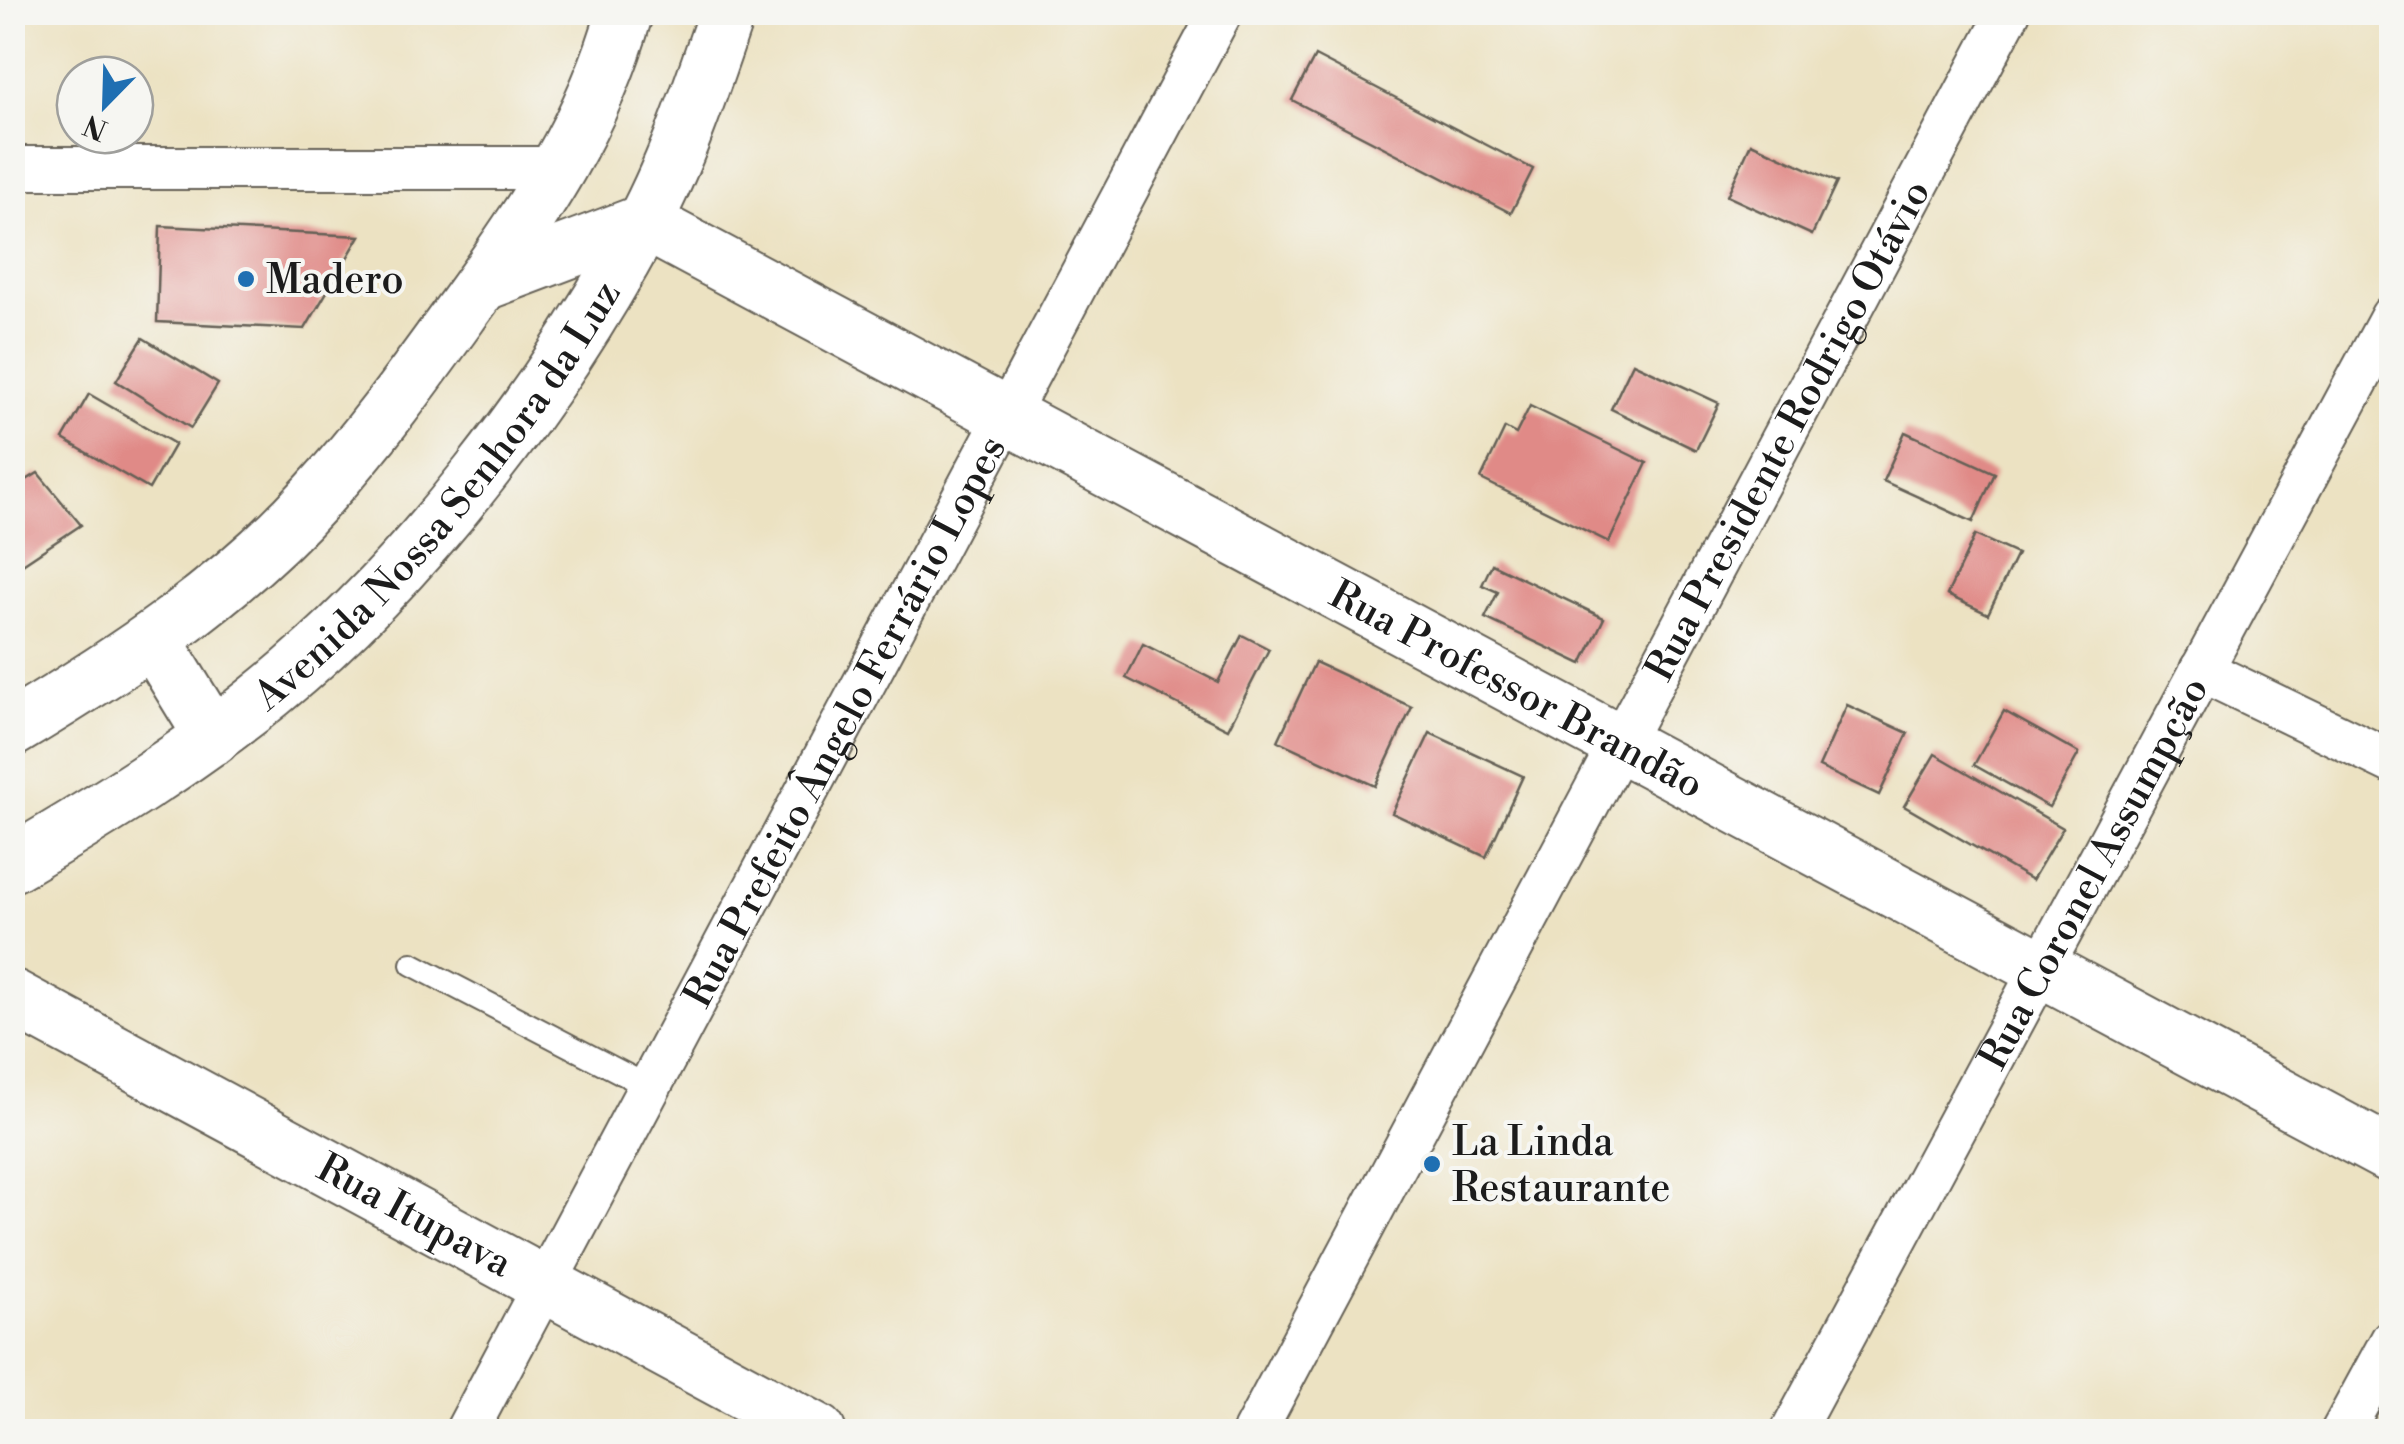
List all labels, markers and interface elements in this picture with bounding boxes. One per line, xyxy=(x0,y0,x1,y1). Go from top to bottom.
north arrow xyxy=(55,55,155,155)
text: N xyxy=(79,106,113,147)
street label: Rua Presidente Rodrigo Otávio xyxy=(1635,172,1942,690)
place label: Madero xyxy=(266,256,404,306)
marker: Madero xyxy=(235,268,257,290)
street label: Avenida Nossa Senhora da Luz xyxy=(244,272,633,722)
street label: Rua Prefeito Ângelo Ferrário Lopes xyxy=(673,428,1018,1016)
street label: Rua Professor Brandão xyxy=(1321,570,1712,811)
street label: Rua Coronel Assumpção xyxy=(1969,669,2220,1079)
place label: La Linda Restaurante xyxy=(1452,1118,1670,1214)
street label: Rua Itupava xyxy=(308,1143,521,1290)
marker: La Linda Restaurante xyxy=(1421,1153,1443,1175)

